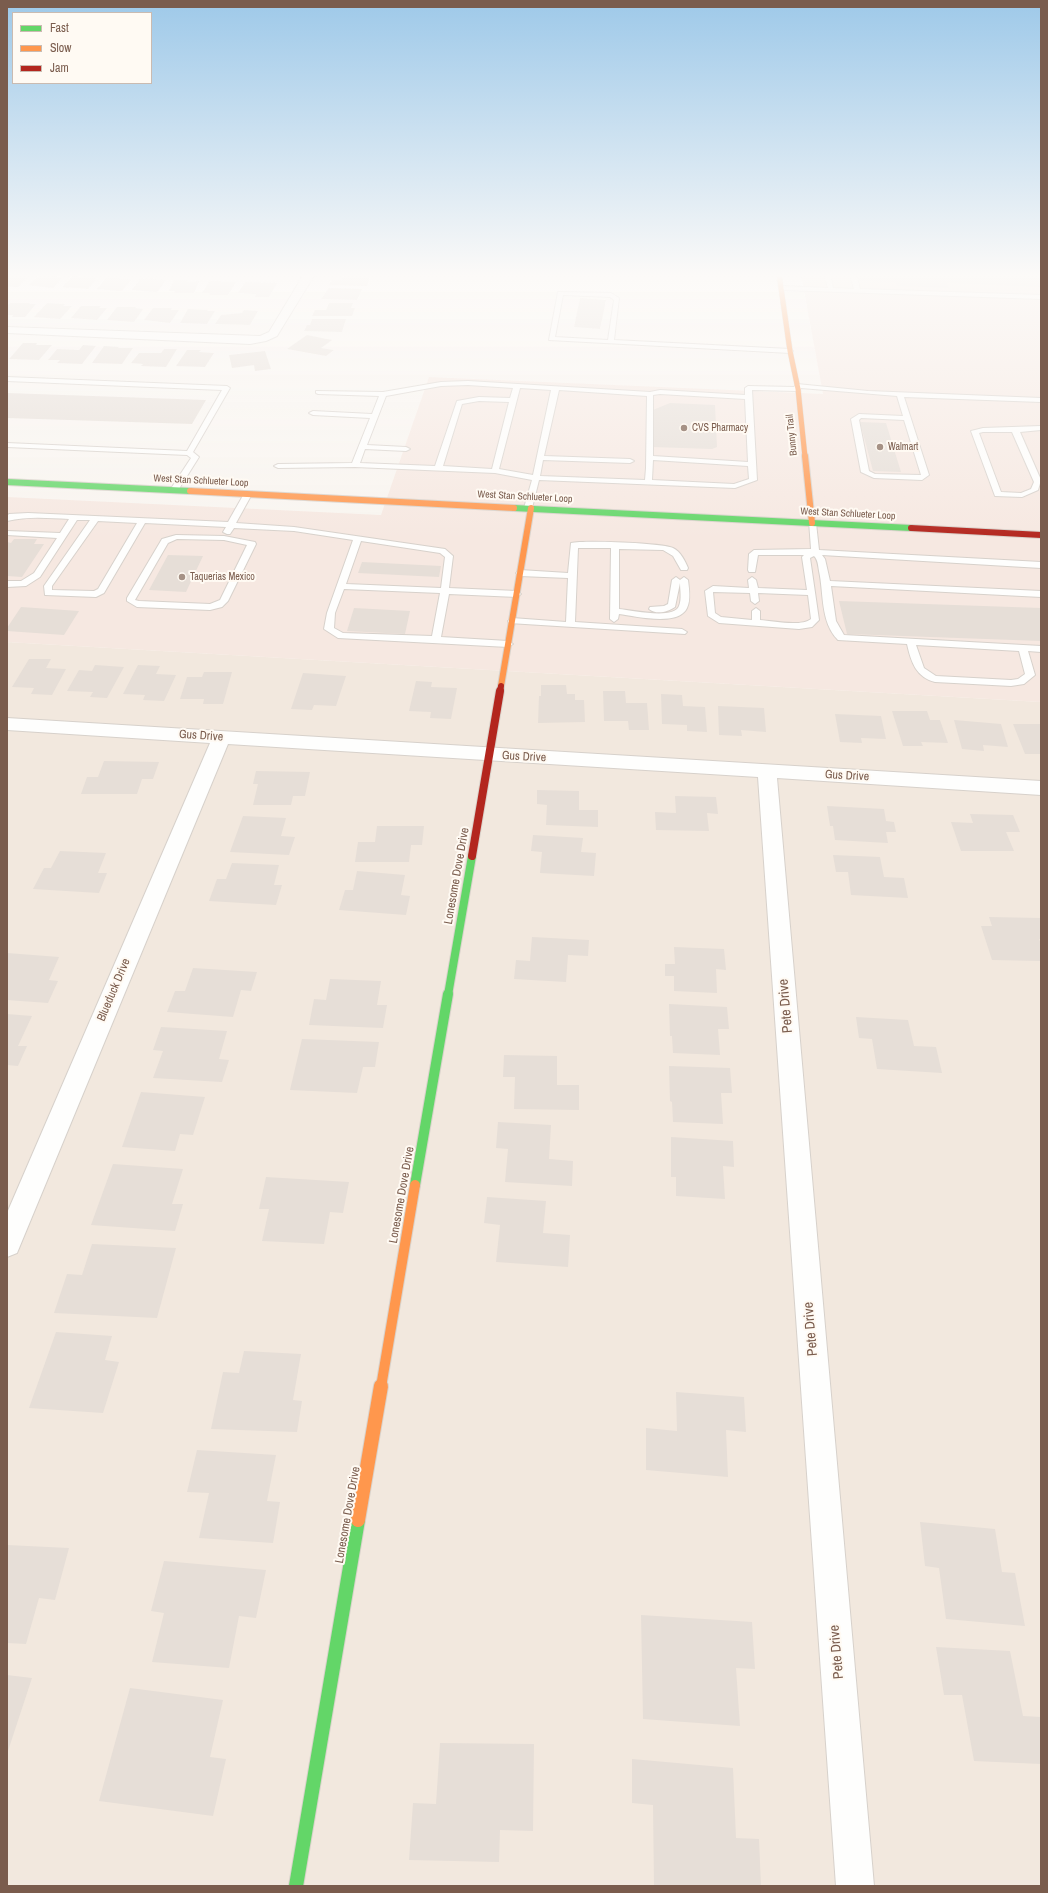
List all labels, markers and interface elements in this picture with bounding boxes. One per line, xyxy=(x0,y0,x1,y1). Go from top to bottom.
legend xyxy=(12,12,152,84)
text: Fast xyxy=(50,20,69,36)
text: Slow xyxy=(50,40,71,56)
text: Jam xyxy=(50,60,69,76)
street label: Bunny Trail xyxy=(784,414,800,456)
place label: CVS Pharmacy xyxy=(692,422,748,434)
marker: CVS Pharmacy xyxy=(679,423,689,433)
place label: Walmart xyxy=(888,441,918,453)
marker: Walmart xyxy=(875,442,885,452)
street label: West Stan Schlueter Loop xyxy=(153,473,249,489)
street label: West Stan Schlueter Loop xyxy=(477,489,573,505)
street label: West Stan Schlueter Loop xyxy=(800,506,896,522)
place label: Taquerias Mexico xyxy=(190,571,255,583)
marker: Taquerias Mexico xyxy=(177,572,187,582)
street label: Gus Drive xyxy=(178,727,224,745)
street label: Gus Drive xyxy=(502,749,546,765)
street label: Gus Drive xyxy=(825,768,869,784)
street label: Lonesome Dove Drive xyxy=(441,827,473,925)
street label: Blueduck Drive xyxy=(94,956,134,1024)
street label: Pete Drive xyxy=(775,978,797,1034)
street label: Lonesome Dove Drive xyxy=(386,1146,418,1244)
street label: Pete Drive xyxy=(800,1301,822,1357)
street label: Lonesome Dove Drive xyxy=(332,1466,364,1564)
street label: Pete Drive xyxy=(826,1624,848,1680)

